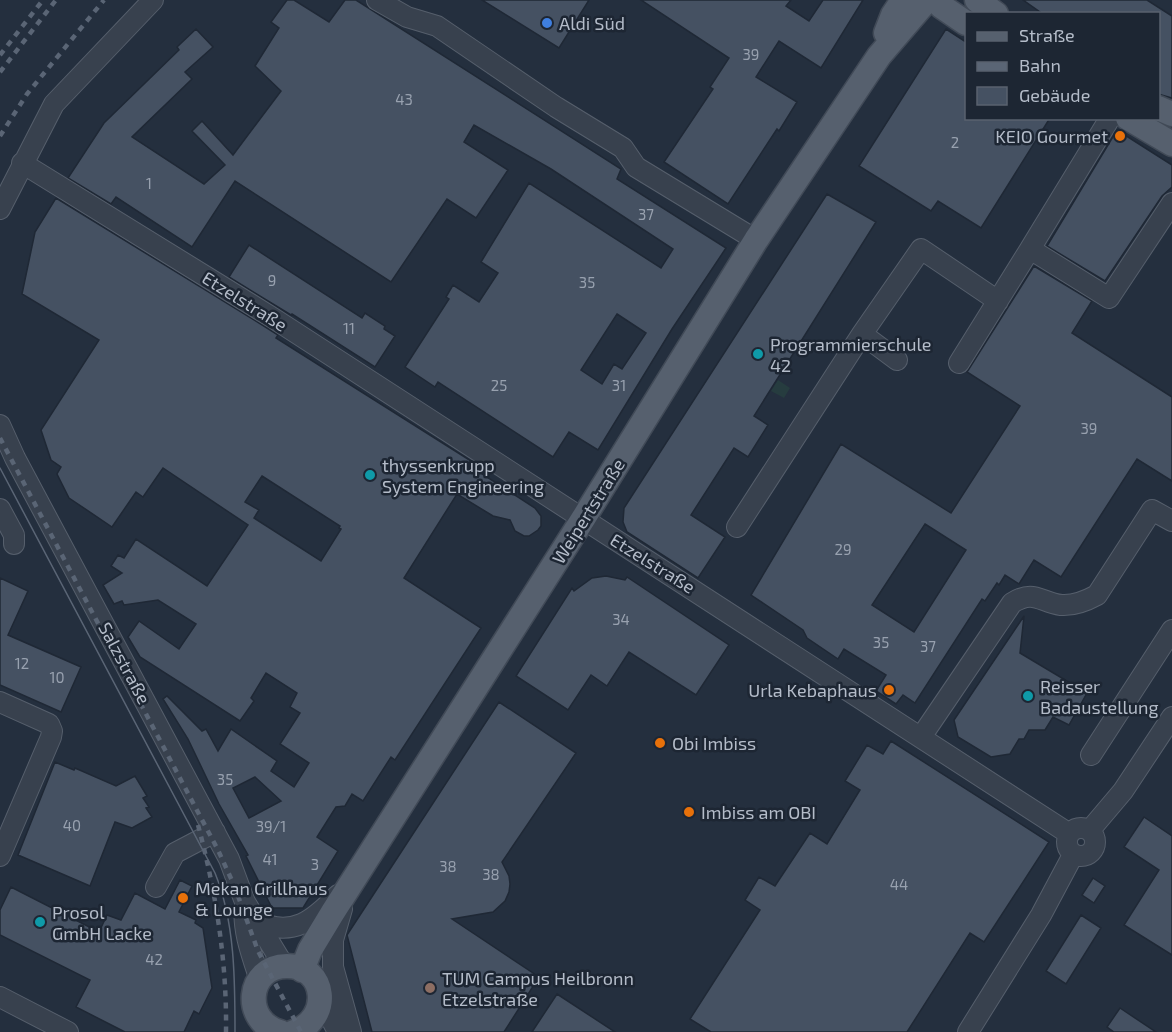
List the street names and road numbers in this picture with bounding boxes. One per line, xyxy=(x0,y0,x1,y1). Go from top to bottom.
street label: Etzelstraße xyxy=(198,266,292,336)
street label: Weipertstraße xyxy=(547,454,629,568)
street label: Etzelstraße xyxy=(606,528,700,598)
street label: Salzstraße xyxy=(94,618,156,708)

